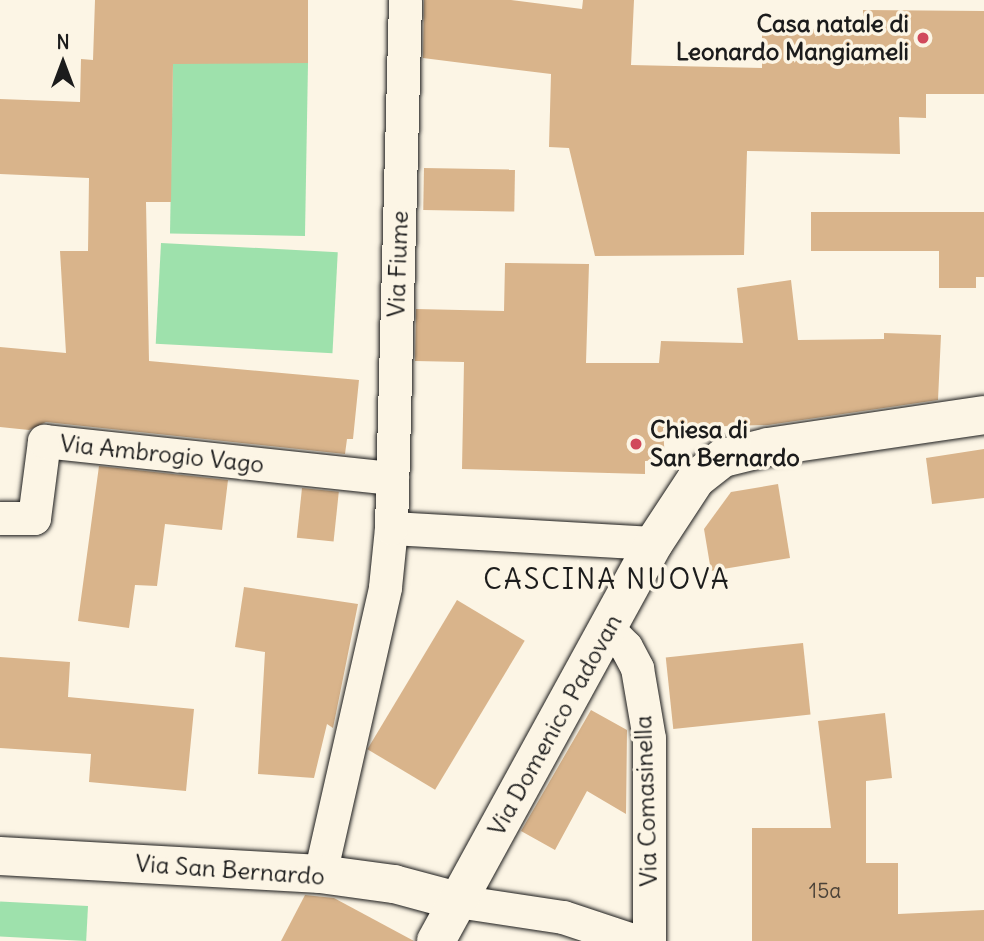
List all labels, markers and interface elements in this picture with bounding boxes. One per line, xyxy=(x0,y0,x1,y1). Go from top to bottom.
place label: Casa natale di Leonardo Mangiameli xyxy=(676,10,909,66)
north arrow xyxy=(28,28,98,98)
text: N xyxy=(56,30,70,54)
marker: Casa natale di Leonardo Mangiameli xyxy=(915,30,931,46)
street label: Via Fiume xyxy=(382,210,414,318)
place label: Chiesa di San Bernardo xyxy=(650,416,800,472)
street label: Via Ambrogio Vago xyxy=(59,429,265,479)
marker: Chiesa di San Bernardo xyxy=(628,436,644,452)
district label: CASCINA NUOVA xyxy=(485,562,729,596)
street label: Via Domenico Padovan xyxy=(482,609,628,841)
street label: Via Comasinella xyxy=(629,715,663,887)
street label: Via San Bernardo xyxy=(134,849,326,891)
house number: 15a xyxy=(809,878,841,904)

